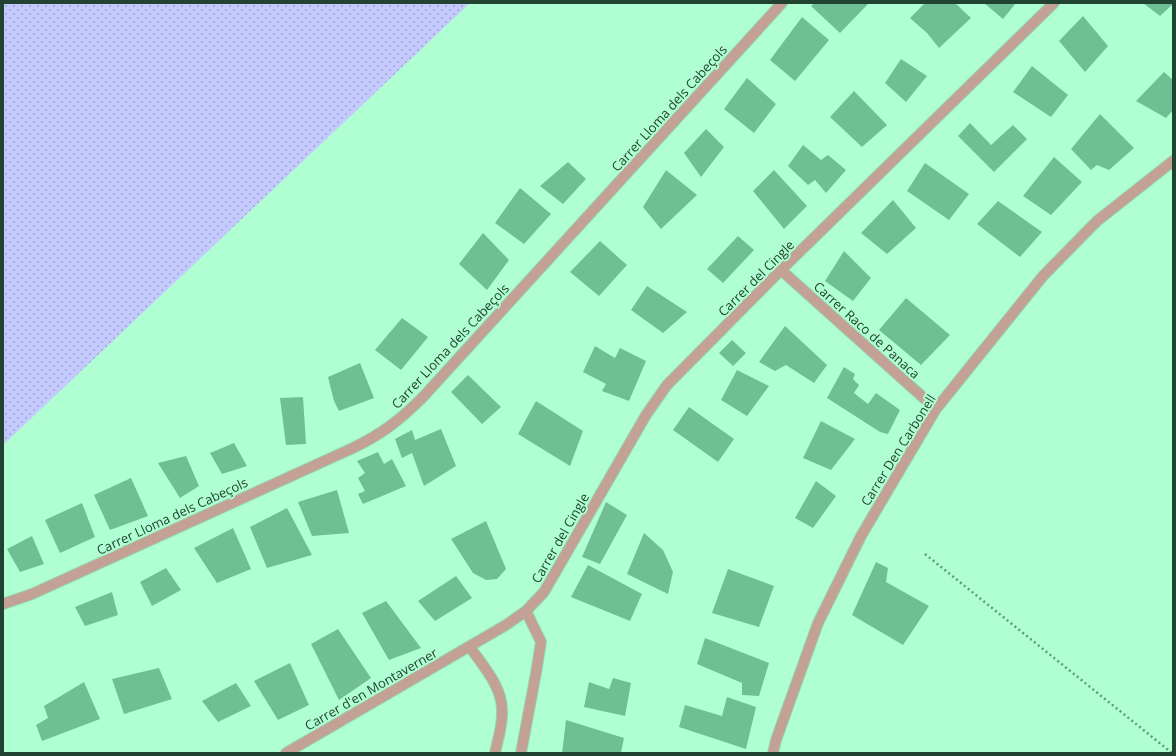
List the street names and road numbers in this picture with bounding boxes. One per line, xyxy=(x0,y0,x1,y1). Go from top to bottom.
street label: Carrer Lloma dels Cabeçols xyxy=(607,41,731,175)
street label: Carrer del Cingle xyxy=(714,236,798,320)
street label: Carrer Raco de Panaca xyxy=(810,277,924,383)
street label: Carrer Lloma dels Cabeçols xyxy=(387,280,513,412)
street label: Carrer Den Carbonell xyxy=(856,391,940,509)
street label: Carrer Lloma dels Cabeçols xyxy=(93,473,251,559)
street label: Carrer del Cingle xyxy=(527,490,593,586)
street label: Carrer d'en Montaverner xyxy=(301,643,441,734)

